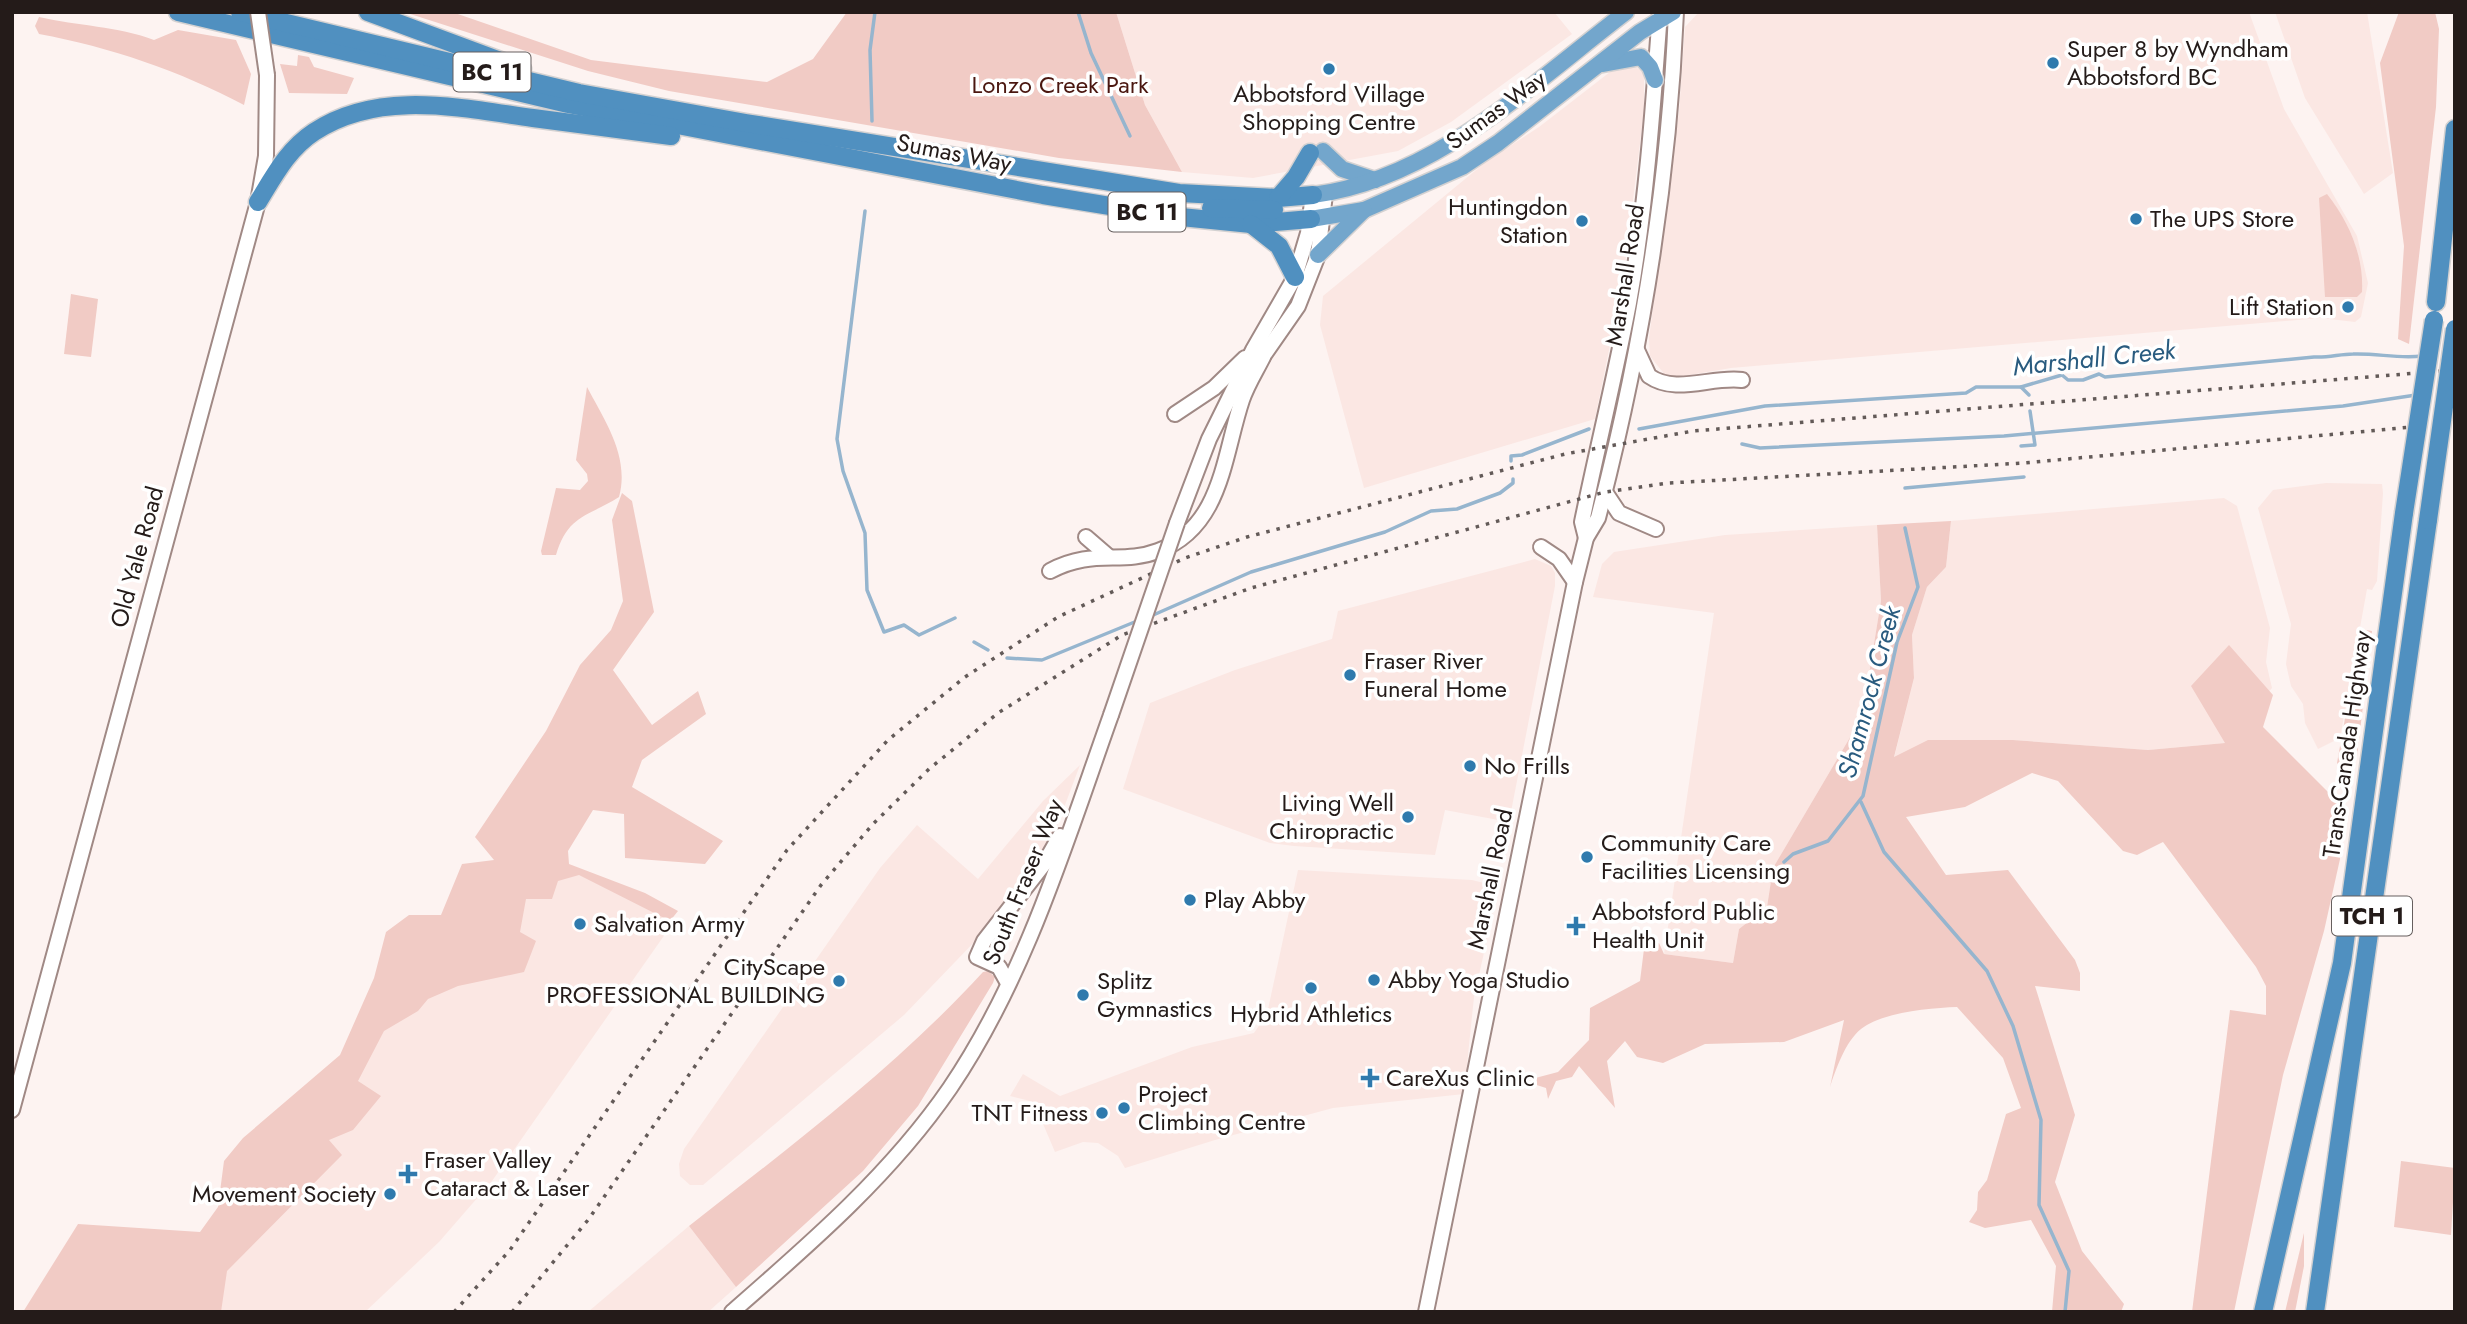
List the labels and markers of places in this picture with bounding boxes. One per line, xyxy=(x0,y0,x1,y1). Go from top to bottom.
place label: Super 8 by Wyndham Abbotsford BC xyxy=(2067,31,2289,94)
marker: Super 8 by Wyndham Abbotsford BC xyxy=(2045,55,2061,71)
marker: Abbotsford Village Shopping Centre xyxy=(1321,61,1337,77)
place label: Abbotsford Village Shopping Centre xyxy=(1233,76,1425,139)
place label: Huntingdon Station xyxy=(1448,189,1568,252)
place label: The UPS Store xyxy=(2150,201,2294,236)
marker: The UPS Store xyxy=(2128,211,2144,227)
marker: Huntingdon Station xyxy=(1574,213,1590,229)
place label: Lift Station xyxy=(2229,289,2334,324)
marker: Lift Station xyxy=(2340,299,2356,315)
place label: Fraser River Funeral Home xyxy=(1364,643,1507,706)
marker: Fraser River Funeral Home xyxy=(1342,667,1358,683)
place label: No Frills xyxy=(1484,748,1570,783)
marker: No Frills xyxy=(1462,758,1478,774)
place label: Living Well Chiropractic xyxy=(1269,785,1394,848)
marker: Living Well Chiropractic xyxy=(1400,809,1416,825)
place label: Community Care Facilities Licensing xyxy=(1601,825,1790,888)
marker: Community Care Facilities Licensing xyxy=(1579,849,1595,865)
place label: Play Abby xyxy=(1204,882,1306,917)
marker: Play Abby xyxy=(1182,892,1198,908)
place label: Abbotsford Public Health Unit xyxy=(1592,894,1775,957)
place label: Salvation Army xyxy=(594,906,745,941)
marker: Salvation Army xyxy=(572,916,588,932)
marker: Abbotsford Public Health Unit xyxy=(1566,916,1586,936)
place label: CityScape PROFESSIONAL BUILDING xyxy=(546,949,825,1012)
place label: Abby Yoga Studio xyxy=(1388,962,1570,997)
place label: Splitz Gymnastics xyxy=(1097,963,1212,1026)
marker: Abby Yoga Studio xyxy=(1366,972,1382,988)
marker: CityScape PROFESSIONAL BUILDING xyxy=(831,973,847,989)
marker: Hybrid Athletics xyxy=(1303,980,1319,996)
marker: Splitz Gymnastics xyxy=(1075,987,1091,1003)
place label: Hybrid Athletics xyxy=(1230,996,1392,1031)
place label: CareXus Clinic xyxy=(1386,1060,1535,1095)
marker: CareXus Clinic xyxy=(1360,1068,1380,1088)
place label: Project Climbing Centre xyxy=(1138,1076,1306,1139)
place label: TNT Fitness xyxy=(972,1095,1088,1130)
marker: Project Climbing Centre xyxy=(1116,1100,1132,1116)
marker: TNT Fitness xyxy=(1094,1105,1110,1121)
place label: Fraser Valley Cataract & Laser xyxy=(424,1142,590,1205)
marker: Fraser Valley Cataract & Laser xyxy=(398,1164,418,1184)
place label: Movement Society xyxy=(192,1176,376,1211)
marker: Movement Society xyxy=(382,1186,398,1202)

